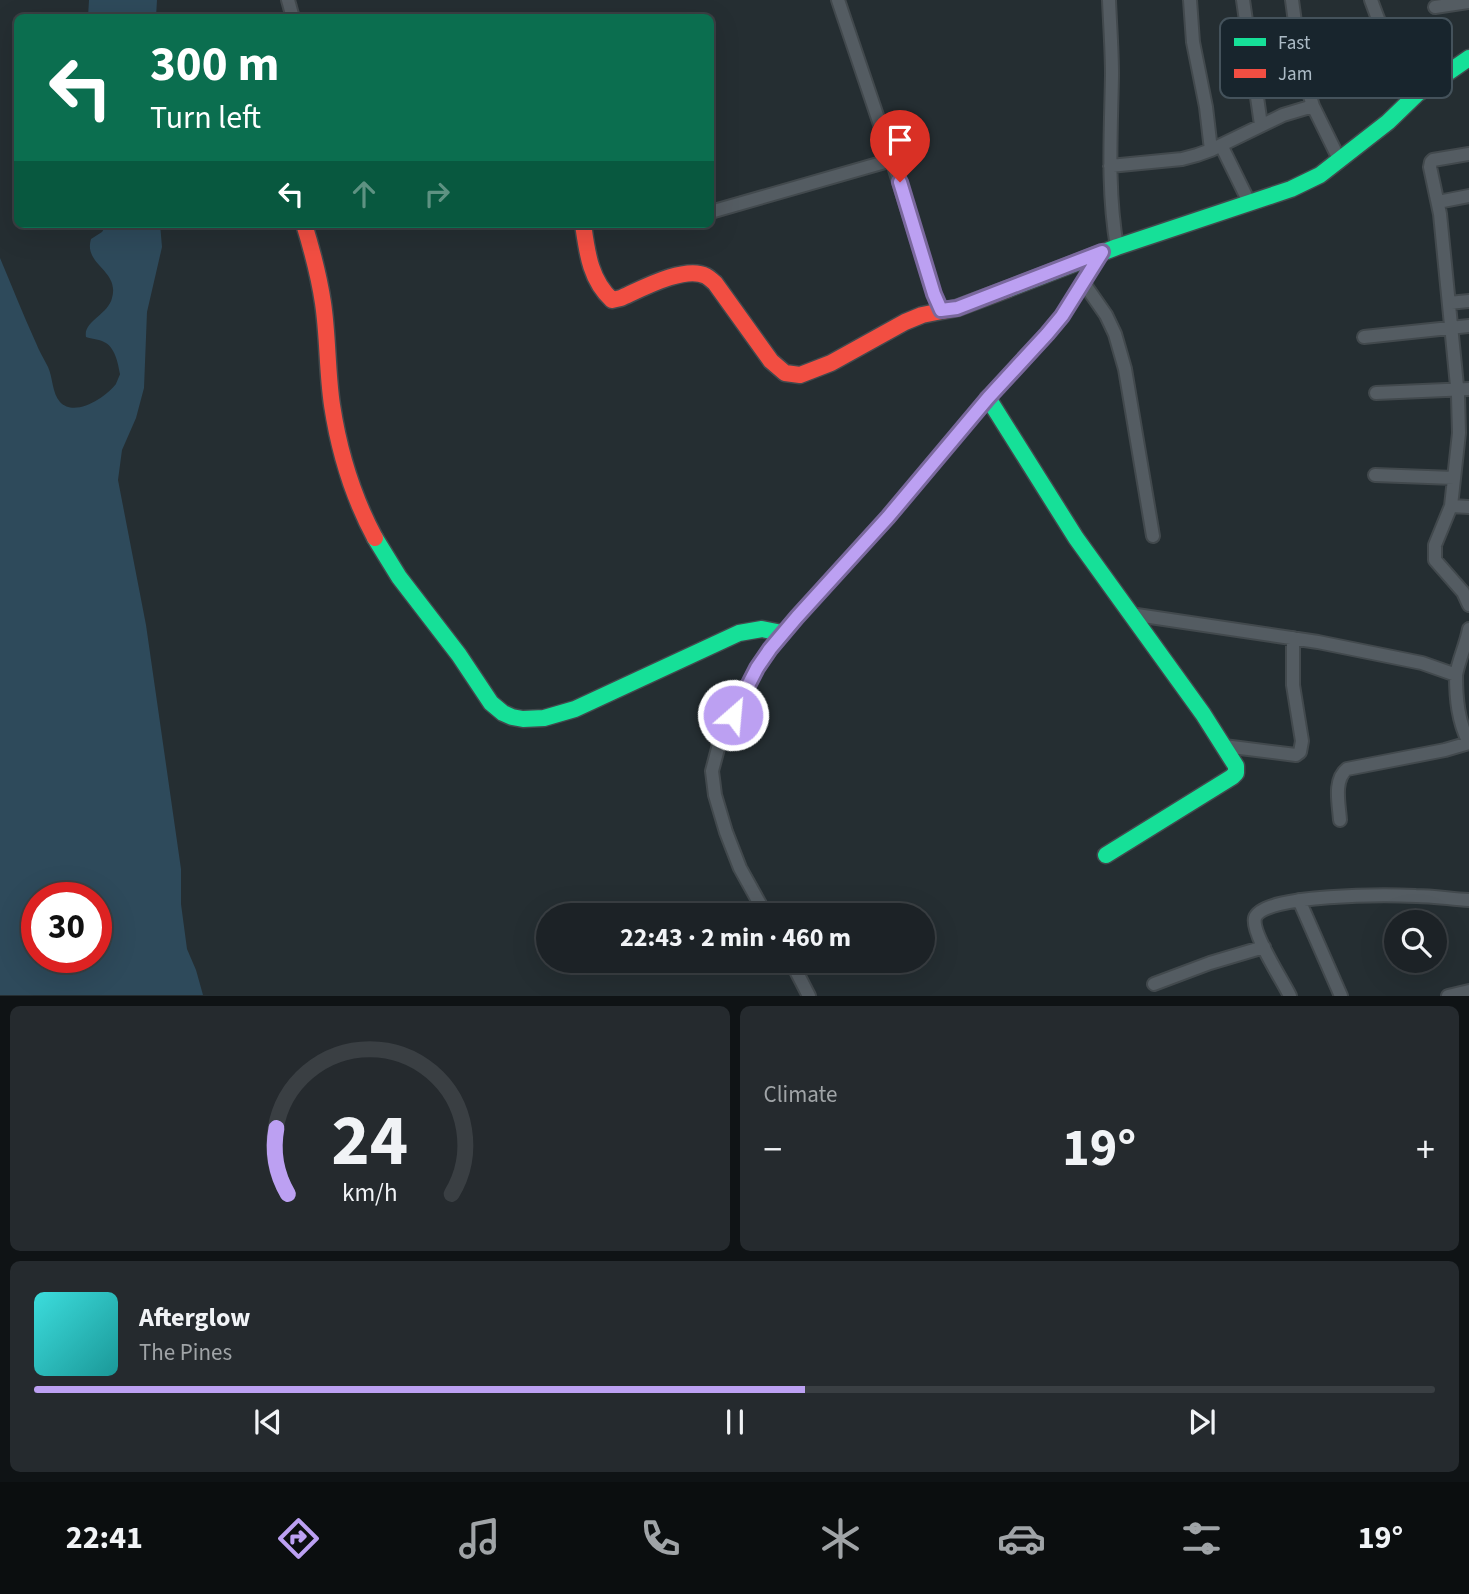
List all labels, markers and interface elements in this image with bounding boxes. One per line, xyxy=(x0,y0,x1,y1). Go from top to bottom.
legend xyxy=(1220,18,1452,98)
text: 300 m xyxy=(150,30,279,100)
text: Fast xyxy=(1278,30,1311,57)
icon: left xyxy=(35,42,126,133)
text: Jam xyxy=(1278,61,1312,88)
text: Turn left xyxy=(150,95,261,141)
pin xyxy=(870,110,930,182)
icon: arrive xyxy=(881,121,919,159)
icon: left xyxy=(272,175,310,213)
icon: ahead xyxy=(345,175,383,213)
icon: right xyxy=(418,175,456,213)
position arrow xyxy=(696,678,770,752)
speed limit sign: 30 xyxy=(21,882,112,973)
map controls xyxy=(1384,910,1447,973)
button: search xyxy=(1384,910,1447,973)
text: 22:43 · 2 min · 460 m xyxy=(620,919,851,956)
text: Climate xyxy=(764,1078,837,1111)
text: 24 xyxy=(331,1090,408,1194)
text: 19° xyxy=(1062,1112,1136,1186)
text: − xyxy=(764,1123,782,1177)
text: + xyxy=(1416,1123,1435,1177)
text: km/h xyxy=(342,1175,398,1211)
text: Afterglow xyxy=(139,1299,250,1336)
text: The Pines xyxy=(139,1336,232,1369)
icon: previous xyxy=(249,1403,287,1441)
icon: pause xyxy=(716,1403,754,1441)
icon: next xyxy=(1183,1403,1221,1441)
icon: directions xyxy=(274,1514,323,1563)
icon: music xyxy=(455,1514,504,1563)
icon: phone xyxy=(636,1514,685,1563)
icon: climate xyxy=(816,1514,865,1563)
icon: car xyxy=(997,1514,1046,1563)
icon: filters xyxy=(1177,1514,1226,1563)
text: 22:41 xyxy=(66,1515,143,1561)
text: 19° xyxy=(1358,1515,1403,1561)

